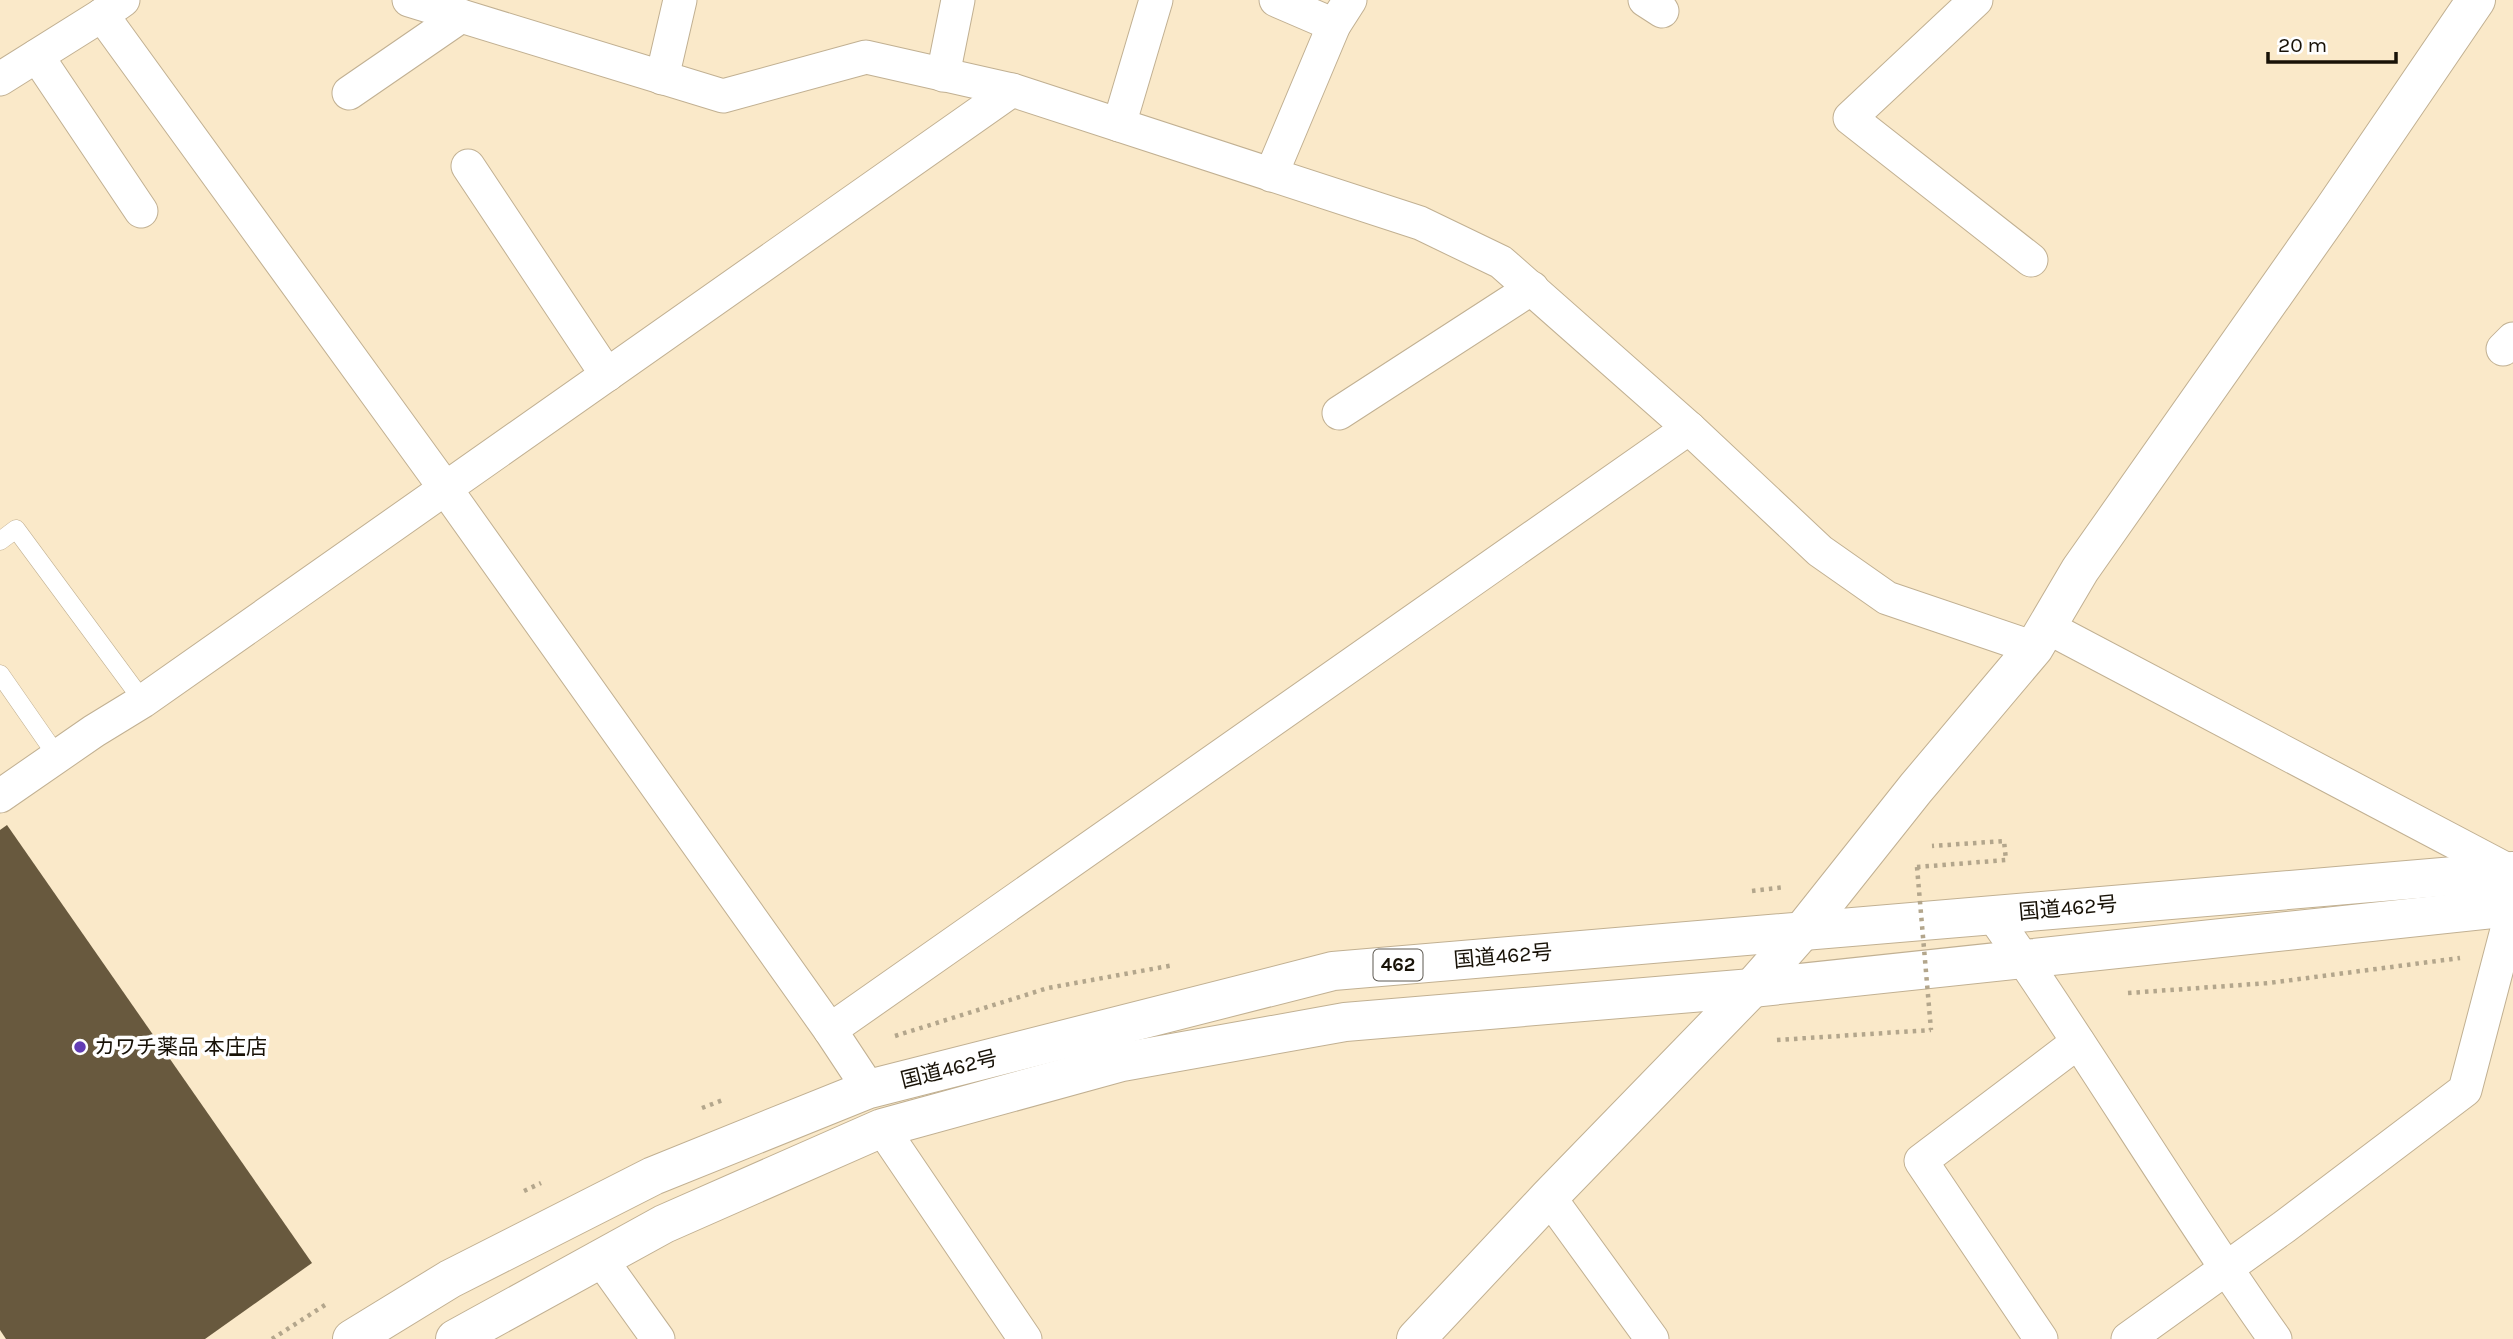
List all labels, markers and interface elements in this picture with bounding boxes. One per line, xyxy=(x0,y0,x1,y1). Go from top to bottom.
scale bar xyxy=(2268,21,2396,65)
text: 20 m xyxy=(2278,33,2327,57)
street label: 国道462号 xyxy=(2018,892,2118,924)
street label: 国道462号 xyxy=(1453,940,1553,972)
road number: 462 xyxy=(1374,950,1422,981)
place label: カワチ薬品 本庄店 xyxy=(94,1035,267,1059)
marker: カワチ薬品 本庄店 xyxy=(72,1039,88,1055)
street label: 国道462号 xyxy=(898,1045,1000,1093)

